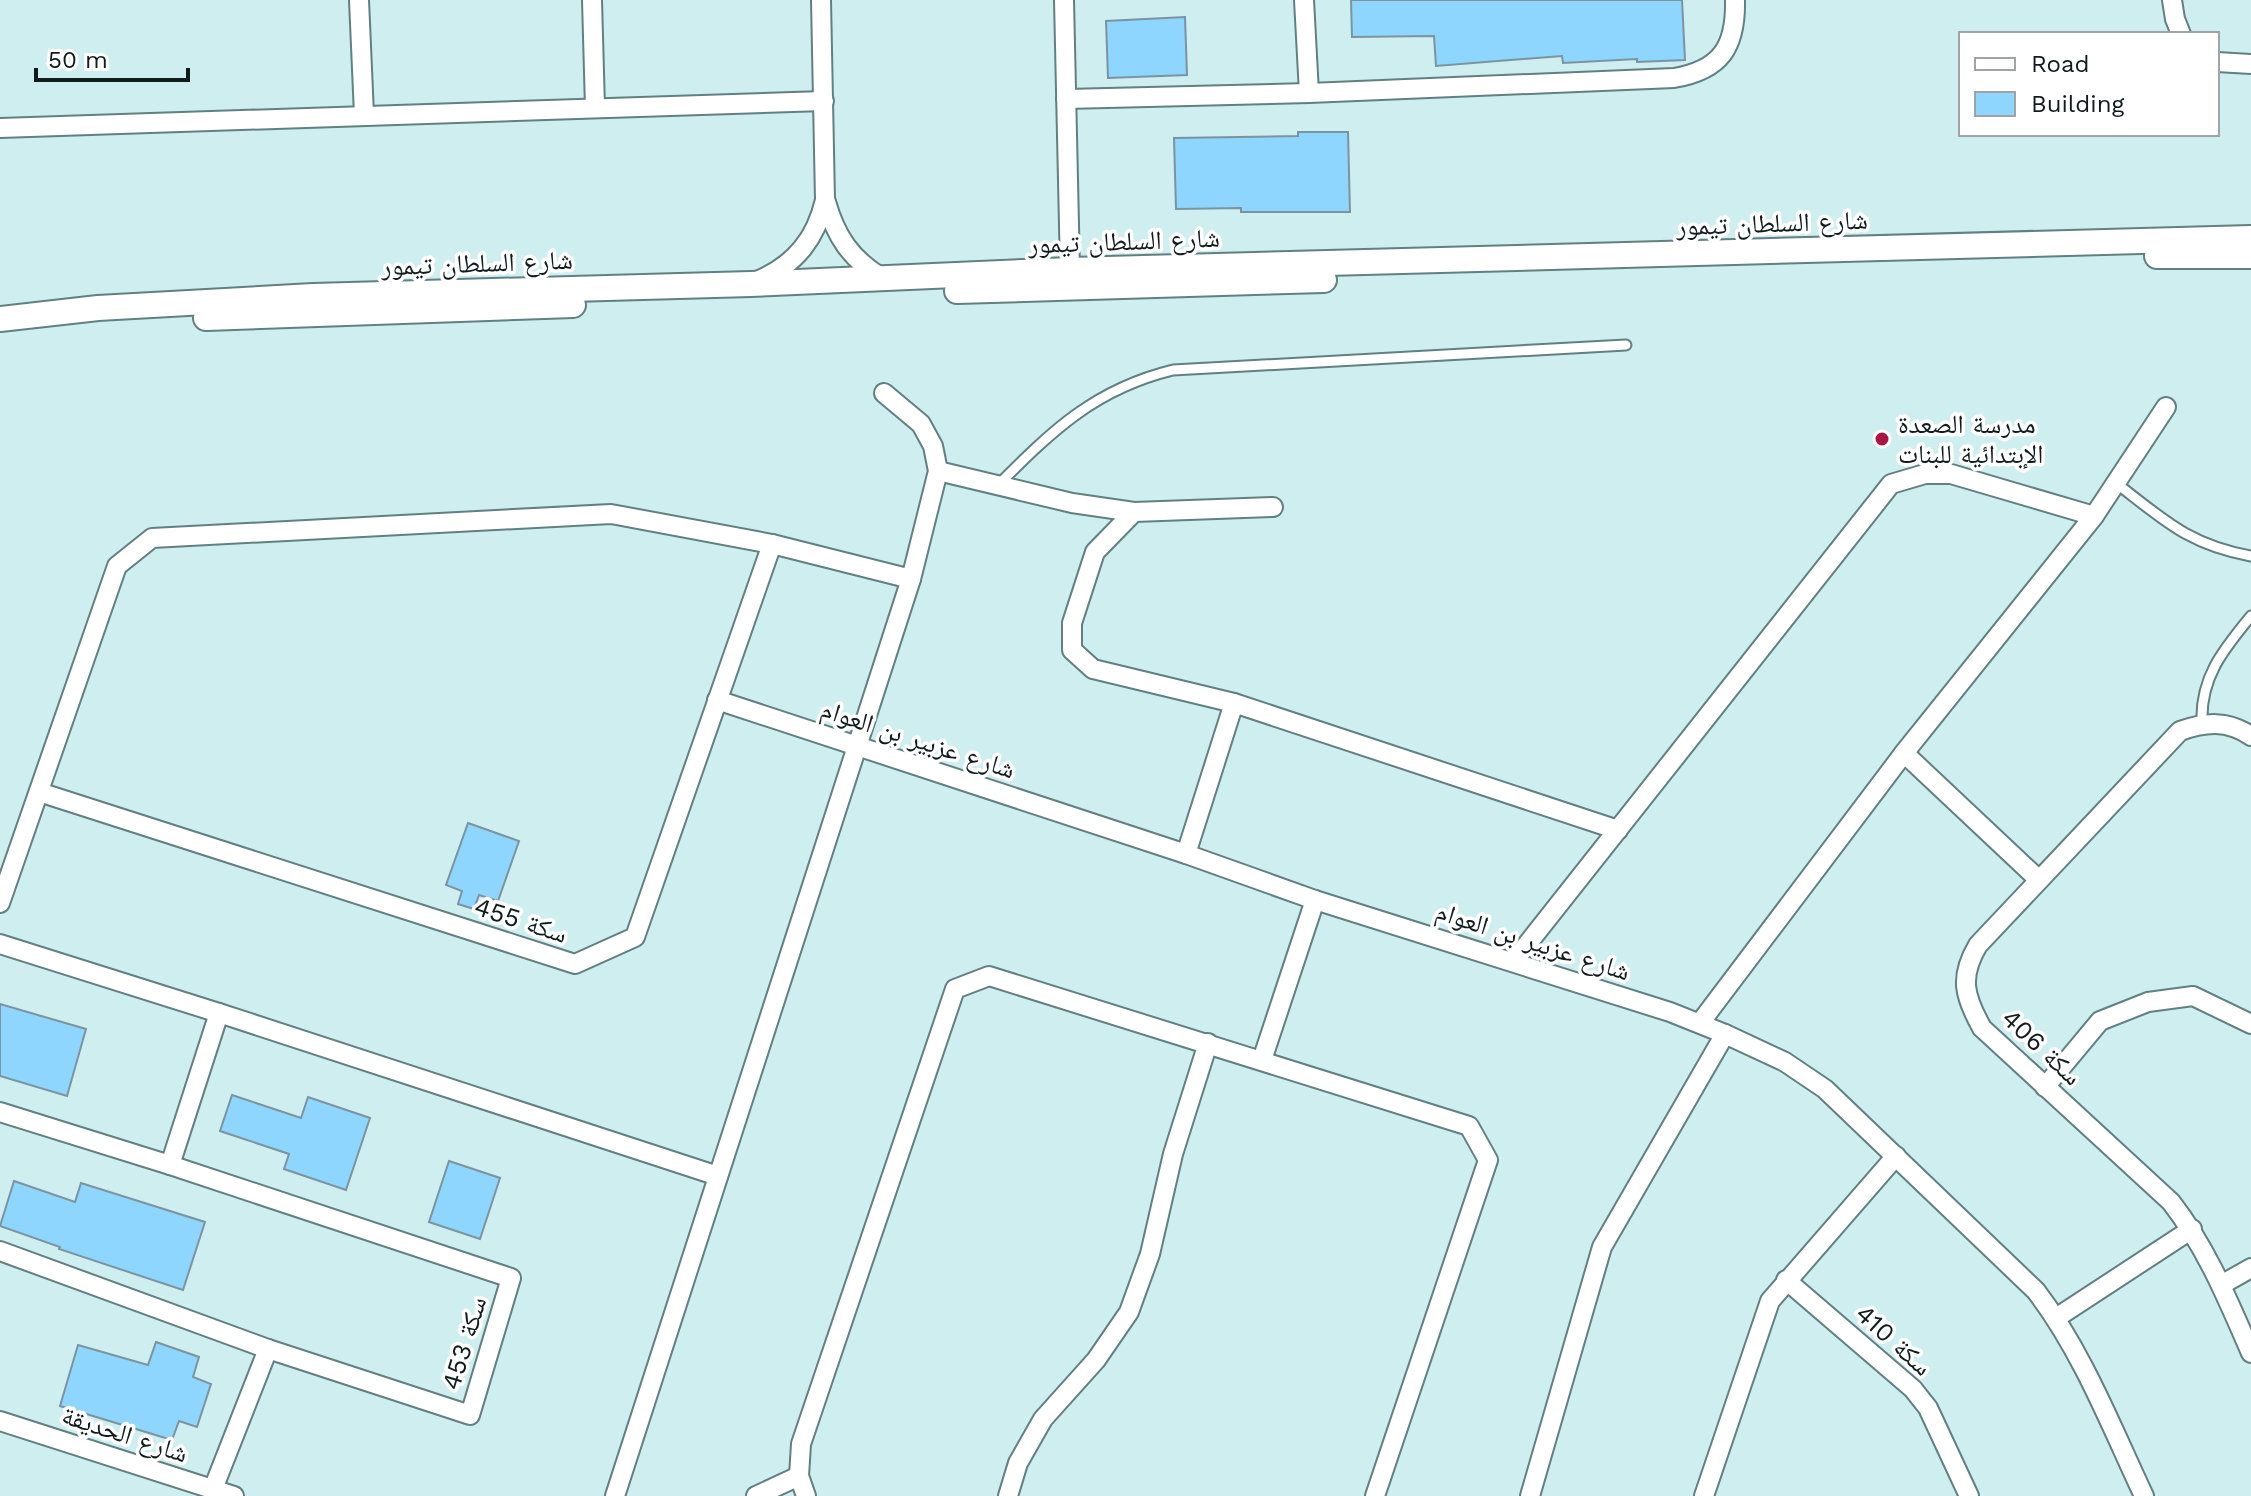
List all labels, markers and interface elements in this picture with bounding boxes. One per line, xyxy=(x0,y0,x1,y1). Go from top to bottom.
scale bar xyxy=(36,32,188,82)
legend xyxy=(1959,32,2219,136)
text: 50 m xyxy=(48,46,108,74)
text: Road xyxy=(2031,50,2090,78)
text: Building xyxy=(2031,90,2124,118)
street label: شارع السلطان تيمور xyxy=(1675,205,1868,242)
street label: شارع السلطان تيمور xyxy=(1027,223,1220,260)
street label: شارع السلطان تيمور xyxy=(380,245,573,282)
place label: مدرسة الصعدة الإبتدائية للبنات xyxy=(1898,409,2044,470)
marker: مدرسة الصعدة الإبتدائية للبنات xyxy=(1873,430,1891,448)
street label: شارع عزبير بن العوام xyxy=(816,693,1019,787)
street label: سكة 455 xyxy=(471,891,571,949)
street label: شارع عزبير بن العوام xyxy=(1431,895,1634,989)
street label: سكة 406 xyxy=(1996,1003,2088,1091)
street label: سكة 453 xyxy=(436,1293,492,1393)
street label: سكة 410 xyxy=(1850,1298,1938,1382)
street label: شارع الحديقة xyxy=(58,1400,192,1469)

